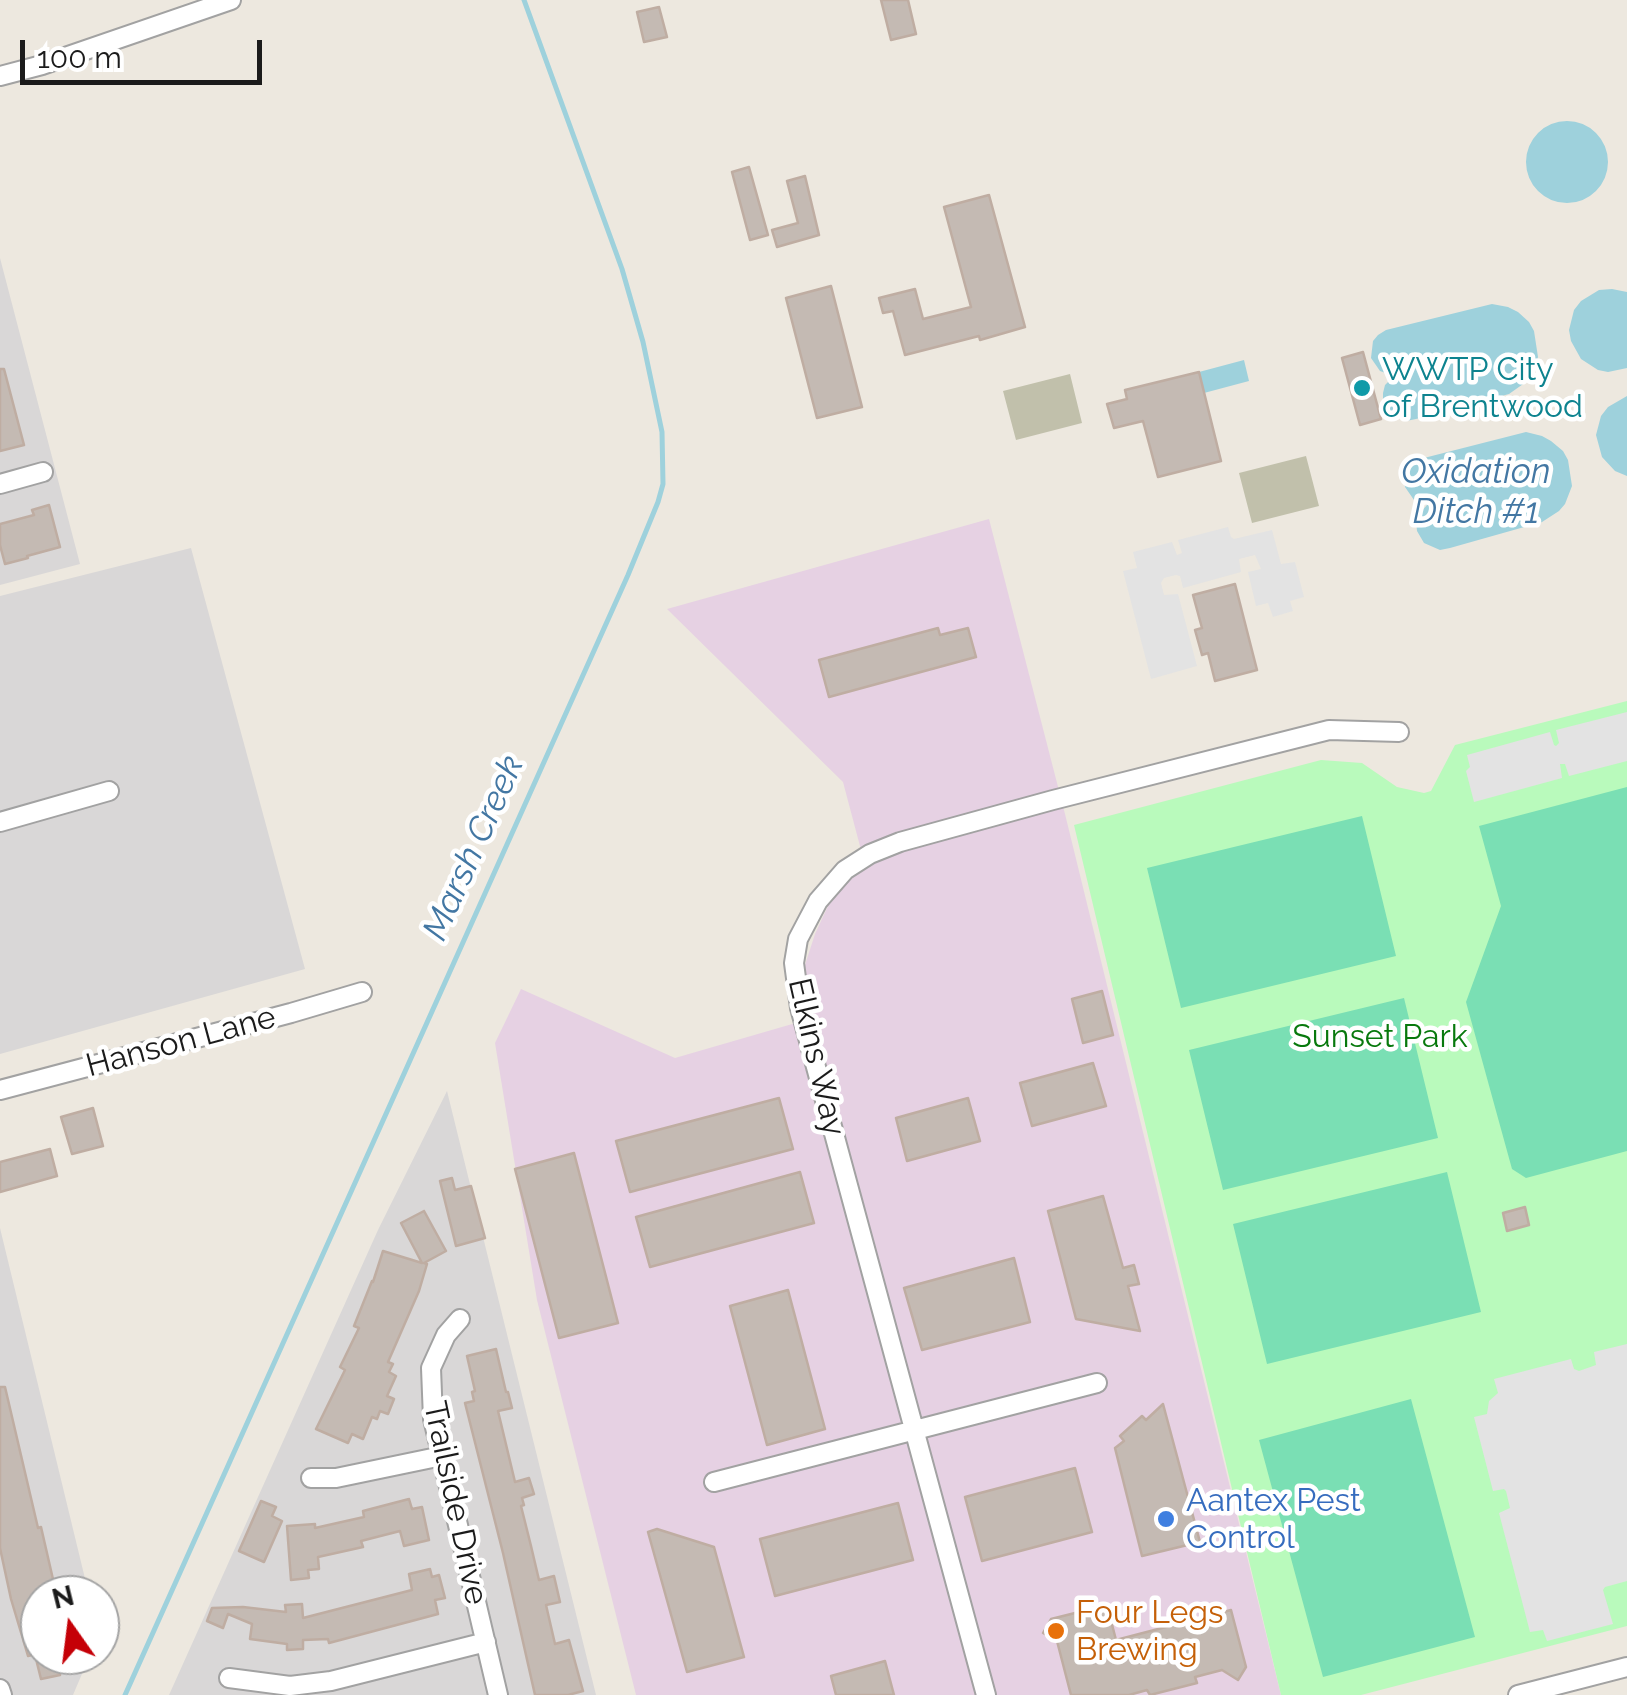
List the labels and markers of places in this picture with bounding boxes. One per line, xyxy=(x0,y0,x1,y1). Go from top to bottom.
place label: WWTP City of Brentwood xyxy=(1382,351,1583,426)
marker: WWTP City of Brentwood xyxy=(1351,377,1373,399)
place label: Aantex Pest Control xyxy=(1186,1482,1361,1557)
marker: Aantex Pest Control xyxy=(1155,1508,1177,1530)
place label: Four Legs Brewing xyxy=(1076,1594,1224,1669)
marker: Four Legs Brewing xyxy=(1045,1620,1067,1642)

